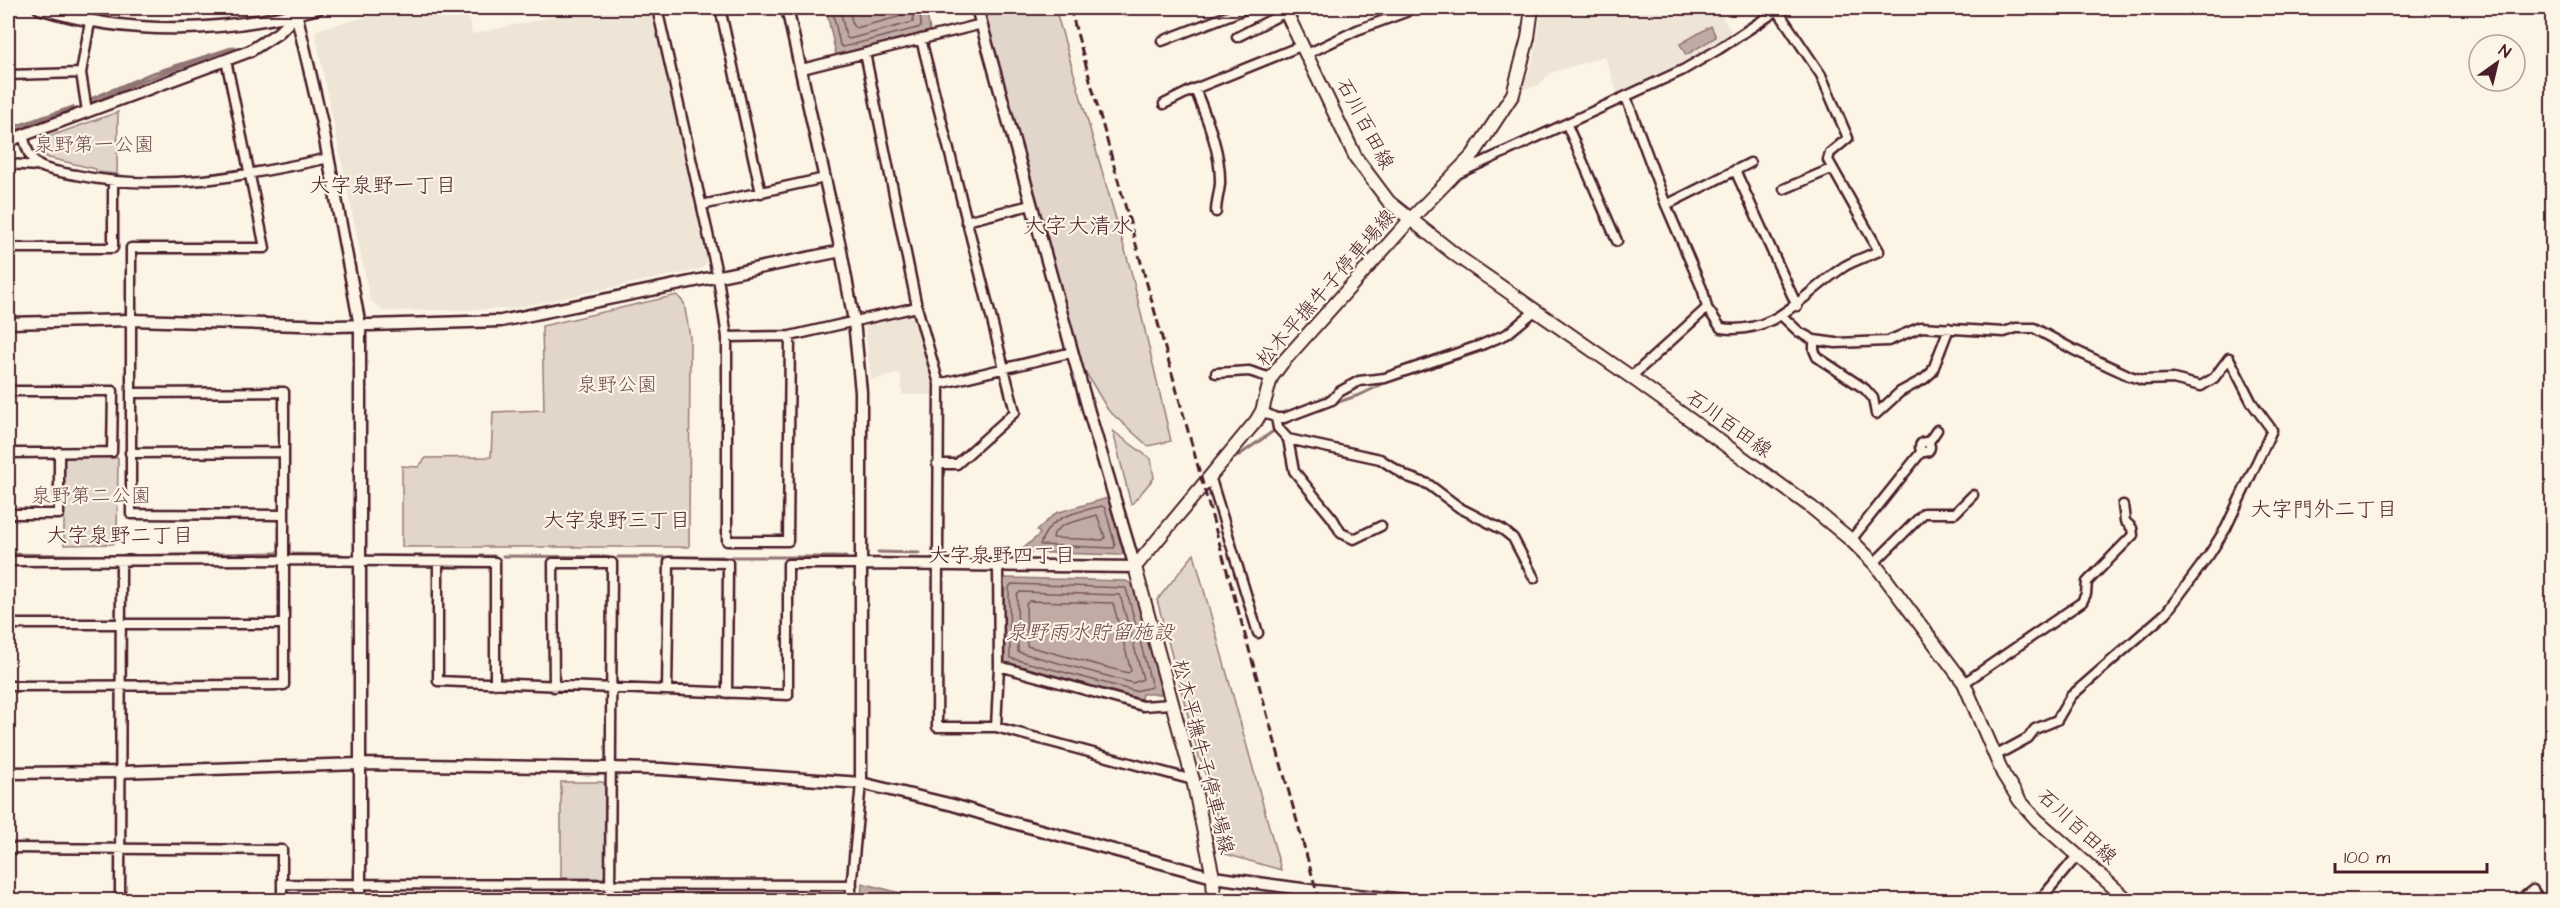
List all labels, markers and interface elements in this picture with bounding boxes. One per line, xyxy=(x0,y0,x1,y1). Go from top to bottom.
north arrow xyxy=(2467,33,2527,93)
text: N xyxy=(2495,39,2515,63)
street label: 石川百田線 xyxy=(1329,73,1401,175)
park label: 泉野第一公園 xyxy=(34,131,154,159)
district label: 大字泉野一丁目 xyxy=(310,171,457,200)
street label: 松木平撫牛子停車場線 xyxy=(1250,203,1402,373)
district label: 大字大清水 xyxy=(1023,211,1133,242)
park label: 泉野公園 xyxy=(577,371,657,399)
street label: 石川百田線 xyxy=(1680,383,1778,465)
park label: 泉野第二公園 xyxy=(31,482,151,510)
district label: 大字門外二丁目 xyxy=(2251,495,2398,524)
district label: 大字泉野三丁目 xyxy=(544,506,691,535)
district label: 大字泉野二丁目 xyxy=(47,521,194,550)
district label: 大字泉野四丁目 xyxy=(929,541,1076,570)
water label: 泉野雨水貯留施設 xyxy=(1006,618,1176,647)
street label: 松木平撫牛子停車場線 xyxy=(1165,657,1241,857)
street label: 石川百田線 xyxy=(2031,783,2123,871)
scale bar xyxy=(2335,836,2486,874)
text: 100 m xyxy=(2344,845,2390,870)

